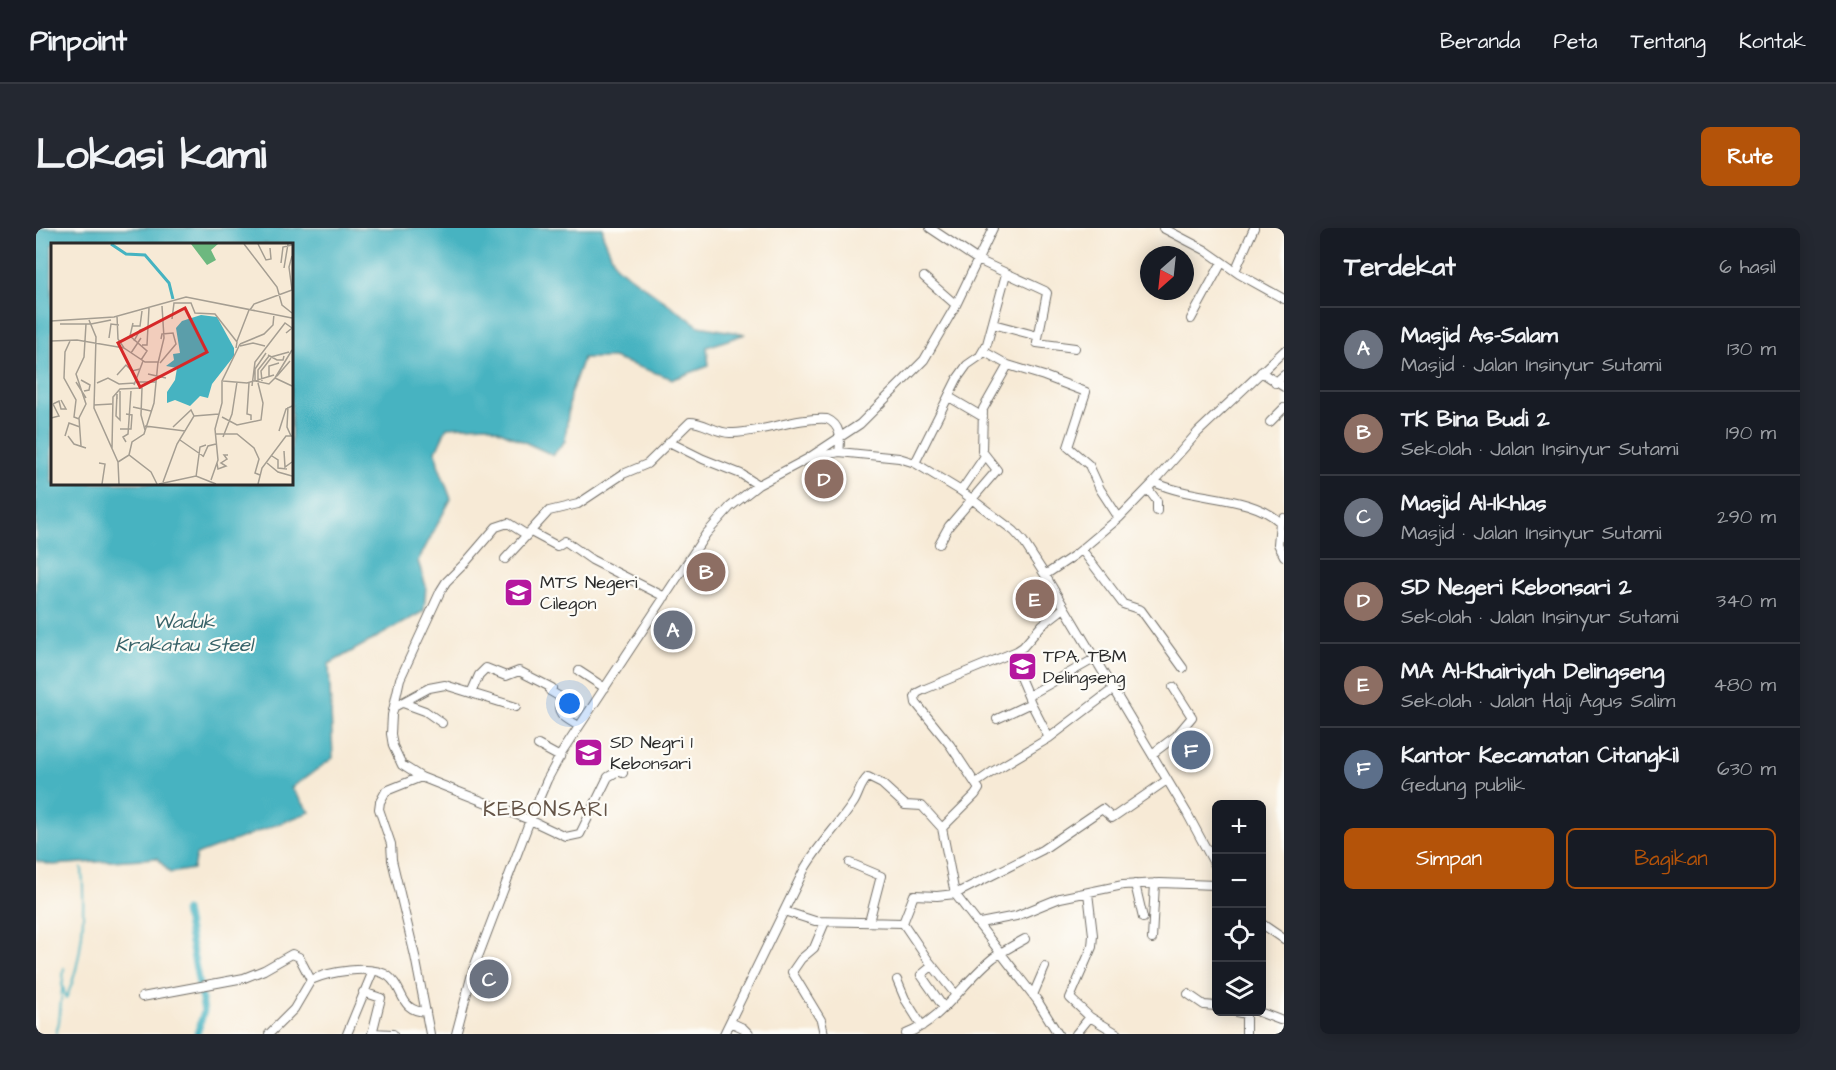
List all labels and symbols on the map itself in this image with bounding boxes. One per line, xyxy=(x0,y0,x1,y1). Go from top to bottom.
inset map xyxy=(51,243,292,484)
north arrow xyxy=(1140,246,1194,300)
pin: D xyxy=(804,456,844,502)
pin: B xyxy=(686,550,726,594)
place label: MTS Negeri Cilegon xyxy=(540,570,638,617)
school or university icon: MTS Negeri Cilegon xyxy=(503,576,535,608)
pin: E xyxy=(1016,576,1054,622)
water label: Waduk Krakatau Steel xyxy=(115,608,256,659)
pin: A xyxy=(654,608,692,652)
place label: TPA, TBM Delingseng xyxy=(1043,644,1127,691)
school or university icon: TPA, TBM Delingseng xyxy=(1006,650,1038,682)
your location xyxy=(555,689,584,718)
pin: F xyxy=(1172,728,1210,772)
place label: SD Negri 1 Kebonsari xyxy=(610,730,693,776)
school or university icon: SD Negri 1 Kebonsari xyxy=(573,736,605,768)
district label: KEBONSARI xyxy=(483,795,609,824)
pin: C xyxy=(470,956,508,1002)

